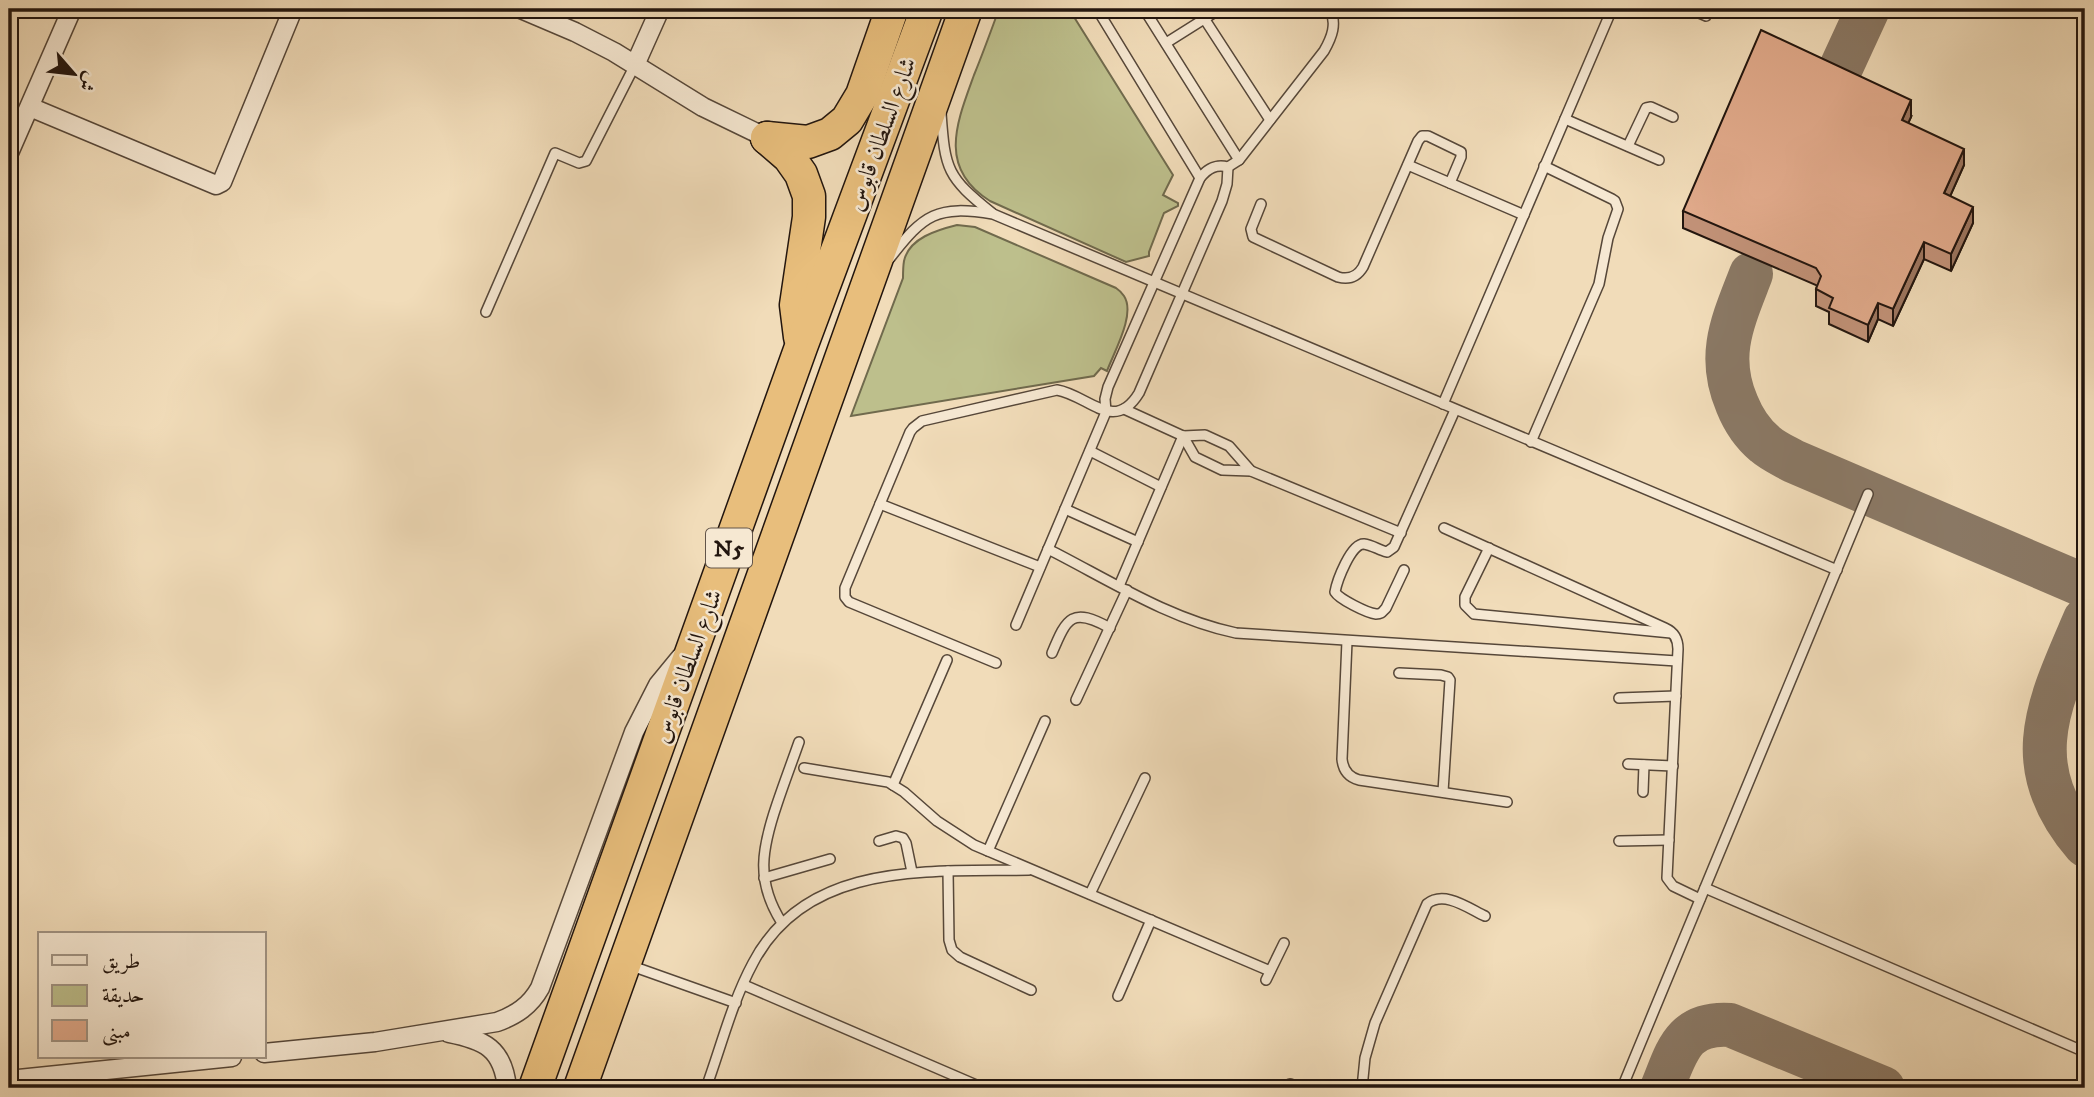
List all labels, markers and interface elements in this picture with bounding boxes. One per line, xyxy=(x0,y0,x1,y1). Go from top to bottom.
north arrow xyxy=(38,38,108,108)
street label: شارع السلطان قابوس xyxy=(840,53,927,217)
text: ش xyxy=(73,68,102,95)
road number: N5 xyxy=(706,528,752,568)
street label: شارع السلطان قابوس xyxy=(646,585,733,749)
legend xyxy=(38,932,266,1058)
text: طريق xyxy=(102,949,140,975)
text: حديقة xyxy=(102,983,145,1009)
text: مبنى xyxy=(102,1019,131,1046)

